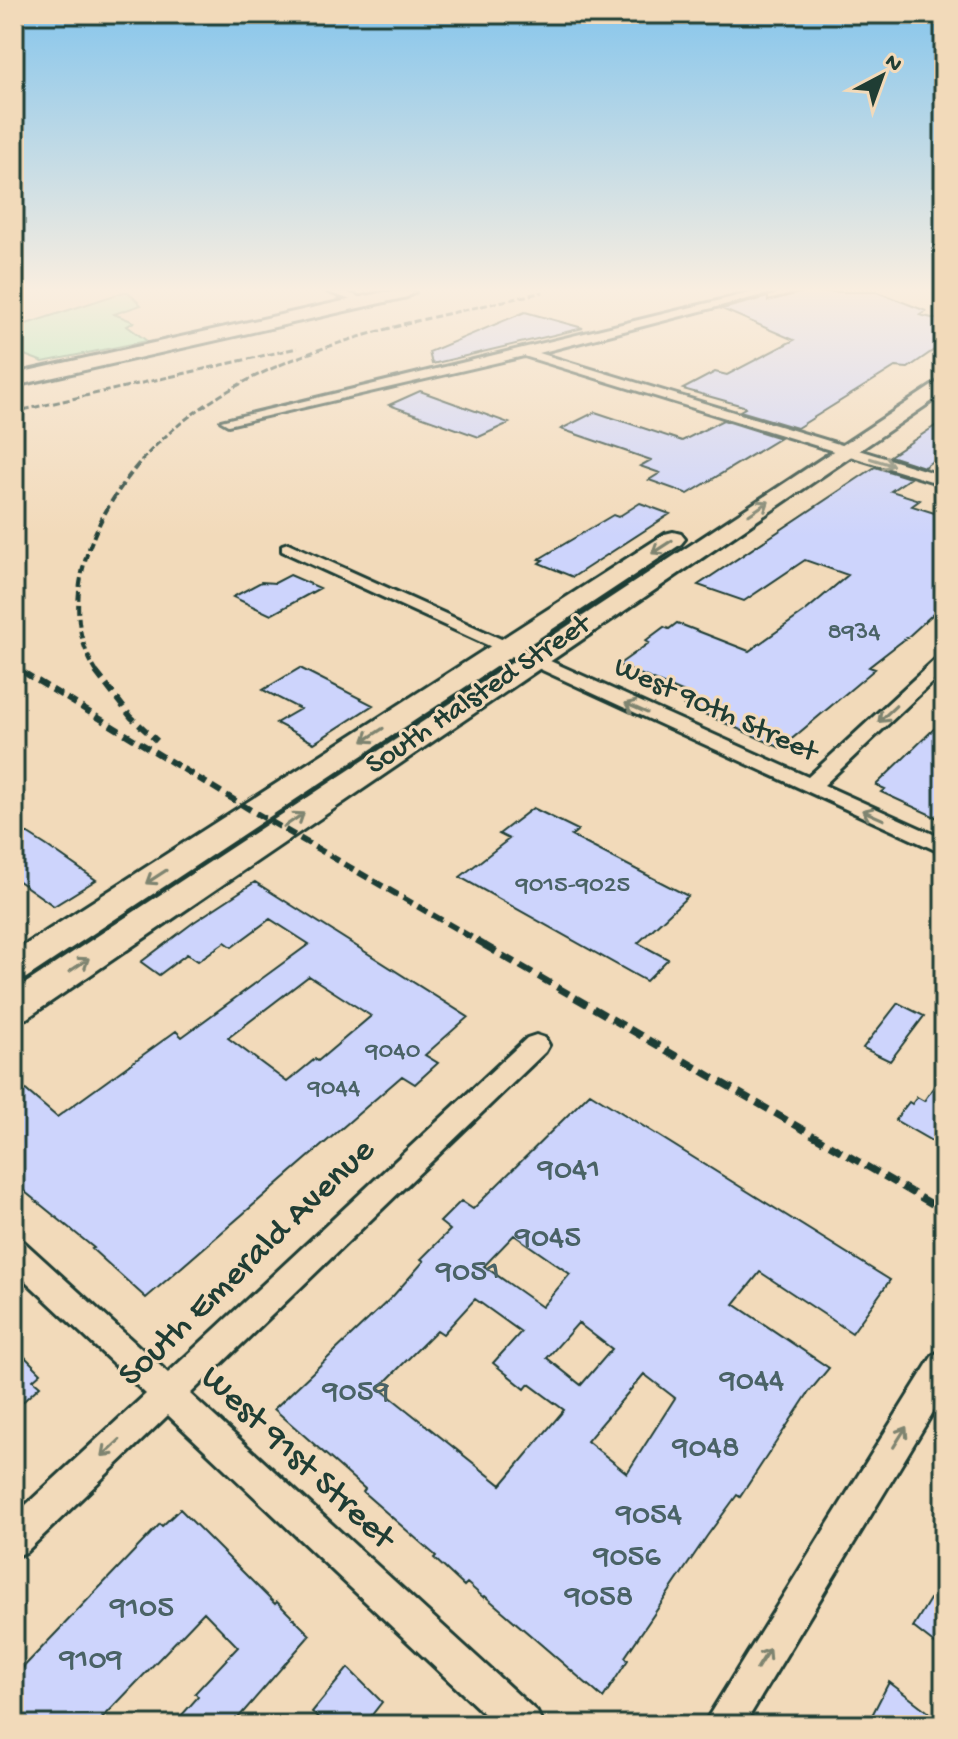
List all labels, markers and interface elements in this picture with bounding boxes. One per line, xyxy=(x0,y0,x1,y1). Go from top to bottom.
north arrow xyxy=(842,36,922,116)
text: N xyxy=(879,49,906,78)
one-way arrow xyxy=(869,455,895,470)
one-way arrow xyxy=(747,500,769,517)
one-way arrow xyxy=(651,539,673,555)
street label: South Halsted Street xyxy=(360,606,600,784)
house number: 8934 xyxy=(827,618,881,649)
street label: West 90th Street xyxy=(608,650,825,773)
one-way arrow xyxy=(624,700,648,715)
one-way arrow xyxy=(877,705,897,724)
one-way arrow xyxy=(363,726,385,743)
one-way arrow xyxy=(861,807,885,822)
one-way arrow xyxy=(283,812,305,828)
one-way arrow xyxy=(145,868,167,885)
house number: 9015-9025 xyxy=(515,871,630,902)
one-way arrow xyxy=(67,957,89,973)
house number: 9040 xyxy=(365,1037,421,1068)
house number: 9044 xyxy=(307,1074,360,1105)
street label: South Emerald Avenue xyxy=(111,1130,386,1398)
house number: 9041 xyxy=(537,1152,600,1190)
house number: 9045 xyxy=(514,1220,581,1258)
house number: 9051 xyxy=(435,1254,500,1292)
street label: West 91st Street xyxy=(190,1358,405,1562)
house number: 9044 xyxy=(719,1363,784,1401)
house number: 9059 xyxy=(321,1374,390,1412)
one-way arrow xyxy=(891,1427,908,1449)
house number: 9048 xyxy=(672,1430,739,1468)
one-way arrow xyxy=(102,1439,122,1457)
house number: 9054 xyxy=(615,1497,682,1535)
house number: 9056 xyxy=(592,1539,661,1577)
house number: 9058 xyxy=(564,1579,633,1617)
house number: 9105 xyxy=(109,1590,174,1628)
house number: 9109 xyxy=(58,1642,123,1680)
one-way arrow xyxy=(755,1648,771,1671)

